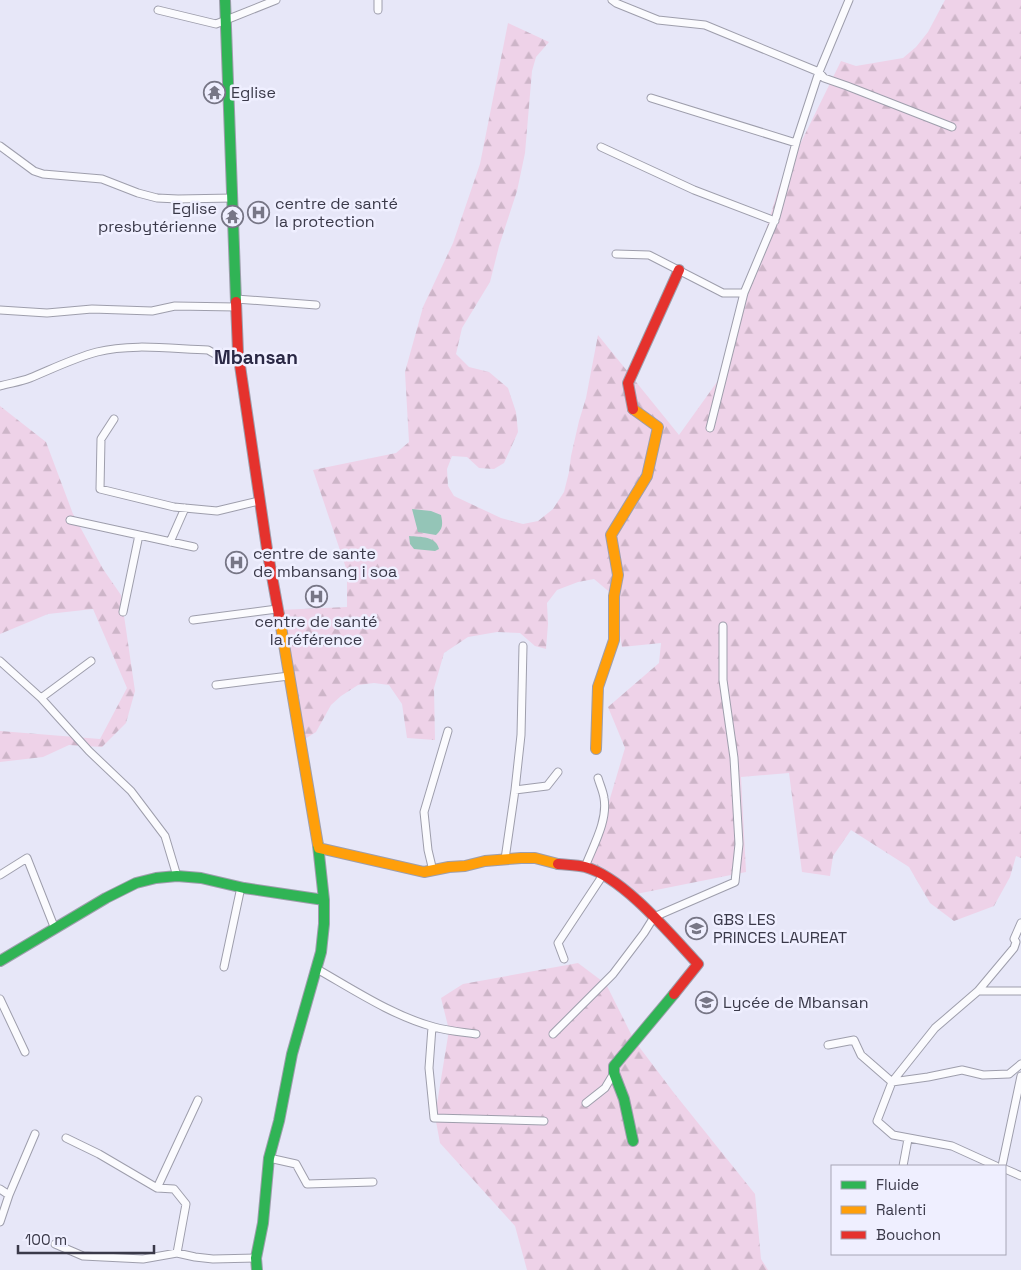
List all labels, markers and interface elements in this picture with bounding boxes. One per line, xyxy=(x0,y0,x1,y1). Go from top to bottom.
temple icon: Eglise xyxy=(203,80,227,104)
place label: Eglise xyxy=(231,82,276,103)
place label: centre de santé la protection xyxy=(275,193,398,232)
place label: Eglise presbytérienne xyxy=(98,198,217,237)
hospital icon: centre de santé la protection xyxy=(247,200,271,224)
temple icon: Eglise presbytérienne xyxy=(221,205,245,229)
district label: Mbansan xyxy=(214,345,298,370)
place label: centre de sante de mbansang i soa xyxy=(253,543,397,582)
hospital icon: centre de sante de mbansang i soa xyxy=(225,550,249,574)
hospital icon: centre de santé la référence xyxy=(304,585,328,609)
place label: centre de santé la référence xyxy=(255,611,377,650)
place label: GBS LES PRINCES LAUREAT xyxy=(713,909,847,948)
school or university icon: GBS LES PRINCES LAUREAT xyxy=(685,916,709,940)
school or university icon: Lycée de Mbansan xyxy=(695,990,719,1014)
place label: Lycée de Mbansan xyxy=(723,992,869,1013)
legend xyxy=(831,1165,1006,1255)
text: Fluide xyxy=(876,1175,919,1194)
text: Ralenti xyxy=(876,1200,926,1219)
scale bar xyxy=(18,1222,154,1254)
text: Bouchon xyxy=(876,1225,941,1244)
text: 100 m xyxy=(25,1230,67,1249)

